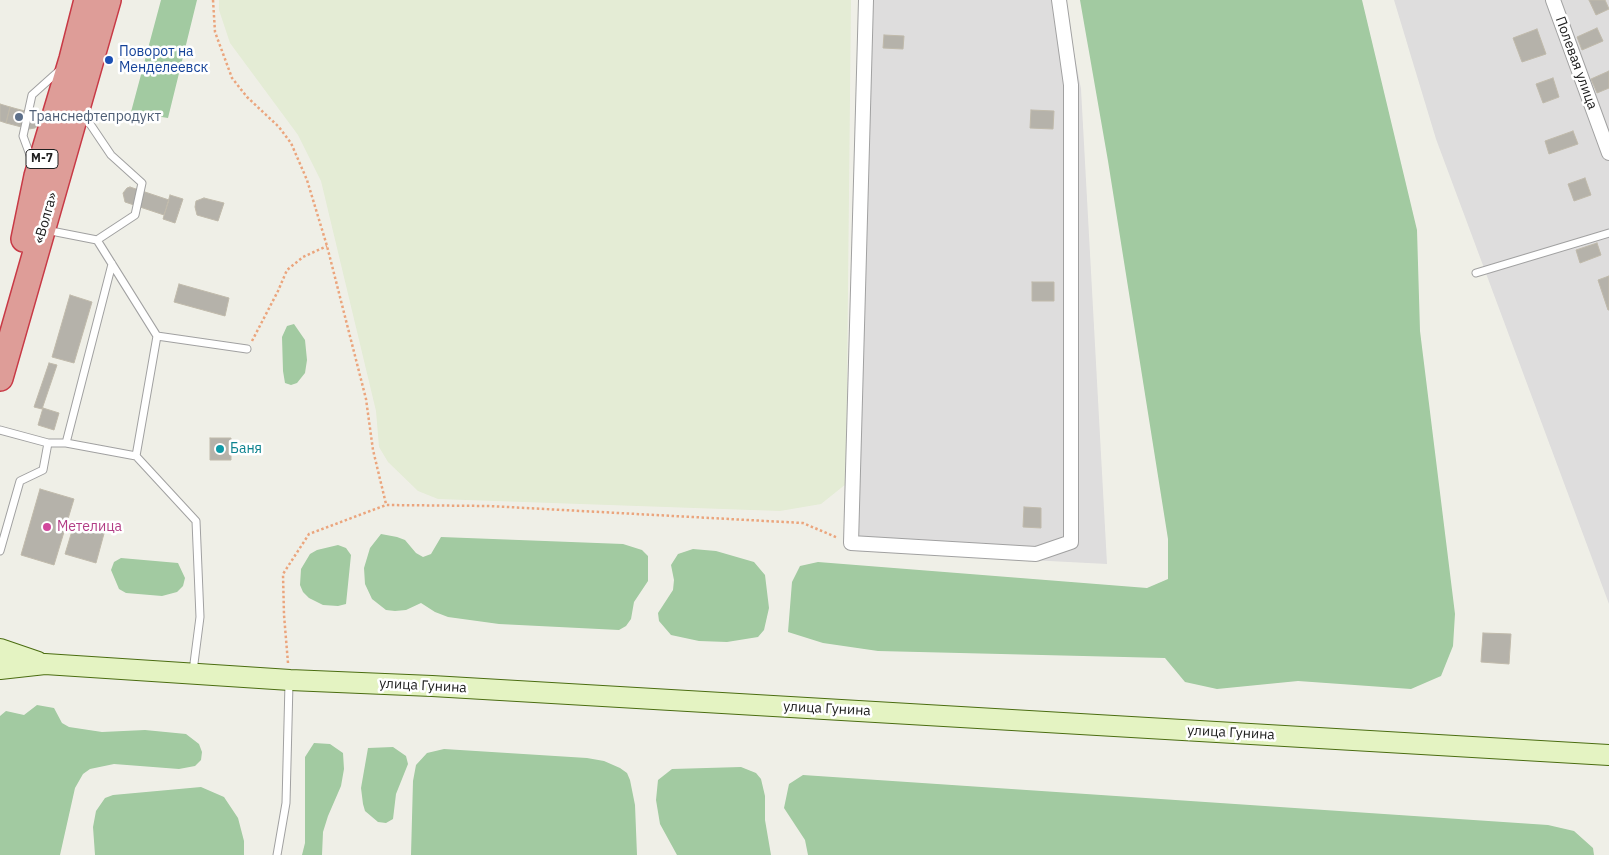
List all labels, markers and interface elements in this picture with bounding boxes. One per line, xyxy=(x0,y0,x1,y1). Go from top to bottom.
street label: Полевая улица xyxy=(1551,14,1601,112)
place label: Поворот на Менделеевск xyxy=(119,44,208,76)
marker: Поворот на Менделеевск xyxy=(103,54,115,66)
place label: Транснефтепродукт xyxy=(29,109,161,125)
marker: Транснефтепродукт xyxy=(13,111,25,123)
road number: М-7 xyxy=(26,150,58,168)
street label: «Волга» xyxy=(31,190,61,246)
place label: Баня xyxy=(230,441,262,457)
marker: Баня xyxy=(214,443,226,455)
place label: Метелица xyxy=(57,519,122,535)
marker: Метелица xyxy=(41,521,53,533)
street label: улица Гунина xyxy=(379,675,467,697)
street label: улица Гунина xyxy=(783,698,871,720)
street label: улица Гунина xyxy=(1187,722,1275,744)

